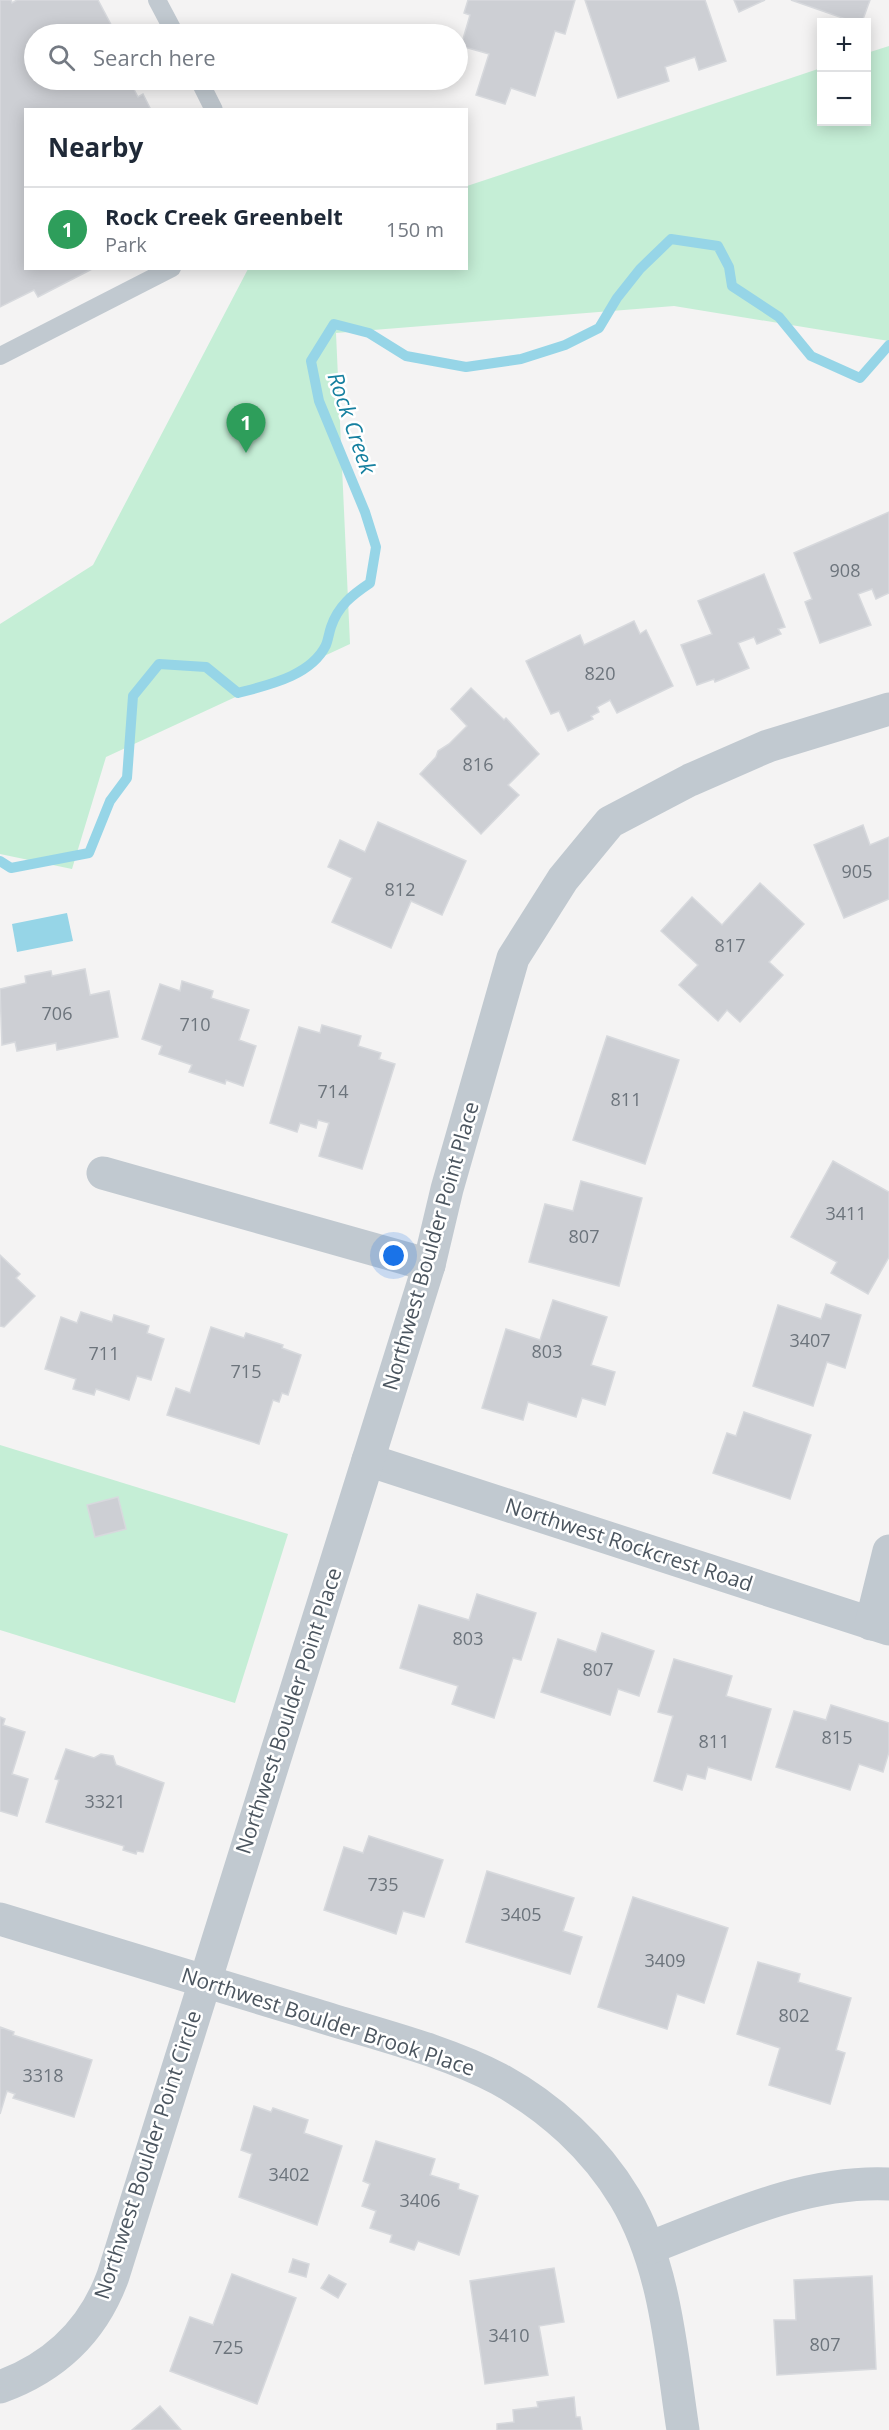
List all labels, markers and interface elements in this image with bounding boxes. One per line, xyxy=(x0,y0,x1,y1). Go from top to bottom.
map controls xyxy=(817,18,871,126)
button: + xyxy=(817,18,871,72)
search box xyxy=(24,24,468,90)
icon: search xyxy=(45,41,78,74)
text: Search here xyxy=(93,42,216,72)
button: − xyxy=(817,72,871,126)
text: Nearby xyxy=(48,129,143,165)
text: Rock Creek Greenbelt xyxy=(105,201,343,231)
text: 1 xyxy=(62,216,73,243)
text: 150 m xyxy=(386,216,444,243)
text: Park xyxy=(105,231,147,258)
water label: Rock Creek xyxy=(322,368,385,479)
pin: 1 xyxy=(226,404,266,453)
house number: 908 xyxy=(830,558,860,582)
house number: 820 xyxy=(585,661,615,685)
house number: 816 xyxy=(463,752,493,776)
house number: 905 xyxy=(842,859,872,883)
house number: 812 xyxy=(385,877,415,901)
house number: 817 xyxy=(715,933,745,957)
house number: 706 xyxy=(42,1001,72,1025)
house number: 710 xyxy=(180,1012,210,1036)
house number: 714 xyxy=(318,1079,348,1103)
house number: 811 xyxy=(611,1087,641,1111)
street label: Northwest Boulder Point Place xyxy=(375,1098,485,1393)
house number: 3411 xyxy=(825,1201,867,1225)
house number: 807 xyxy=(569,1224,599,1248)
your location xyxy=(379,1241,408,1270)
house number: 3407 xyxy=(789,1328,831,1352)
house number: 803 xyxy=(532,1339,562,1363)
house number: 711 xyxy=(89,1341,119,1365)
house number: 715 xyxy=(231,1359,261,1383)
street label: Northwest Rockcrest Road xyxy=(502,1491,757,1597)
street label: Northwest Boulder Point Place xyxy=(228,1564,348,1857)
house number: 803 xyxy=(453,1626,483,1650)
house number: 807 xyxy=(583,1657,613,1681)
house number: 815 xyxy=(822,1725,852,1749)
house number: 811 xyxy=(699,1729,729,1753)
house number: 3321 xyxy=(84,1789,126,1813)
house number: 735 xyxy=(368,1872,398,1896)
house number: 3405 xyxy=(500,1902,542,1926)
house number: 3409 xyxy=(644,1948,686,1972)
street label: Northwest Boulder Brook Place xyxy=(178,1960,479,2082)
house number: 802 xyxy=(779,2003,809,2027)
street label: Northwest Boulder Point Circle xyxy=(87,2007,207,2303)
house number: 3318 xyxy=(22,2063,64,2087)
house number: 3402 xyxy=(268,2162,310,2186)
house number: 3406 xyxy=(399,2188,441,2212)
house number: 3410 xyxy=(488,2323,530,2347)
house number: 807 xyxy=(810,2332,840,2356)
house number: 725 xyxy=(213,2335,243,2359)

